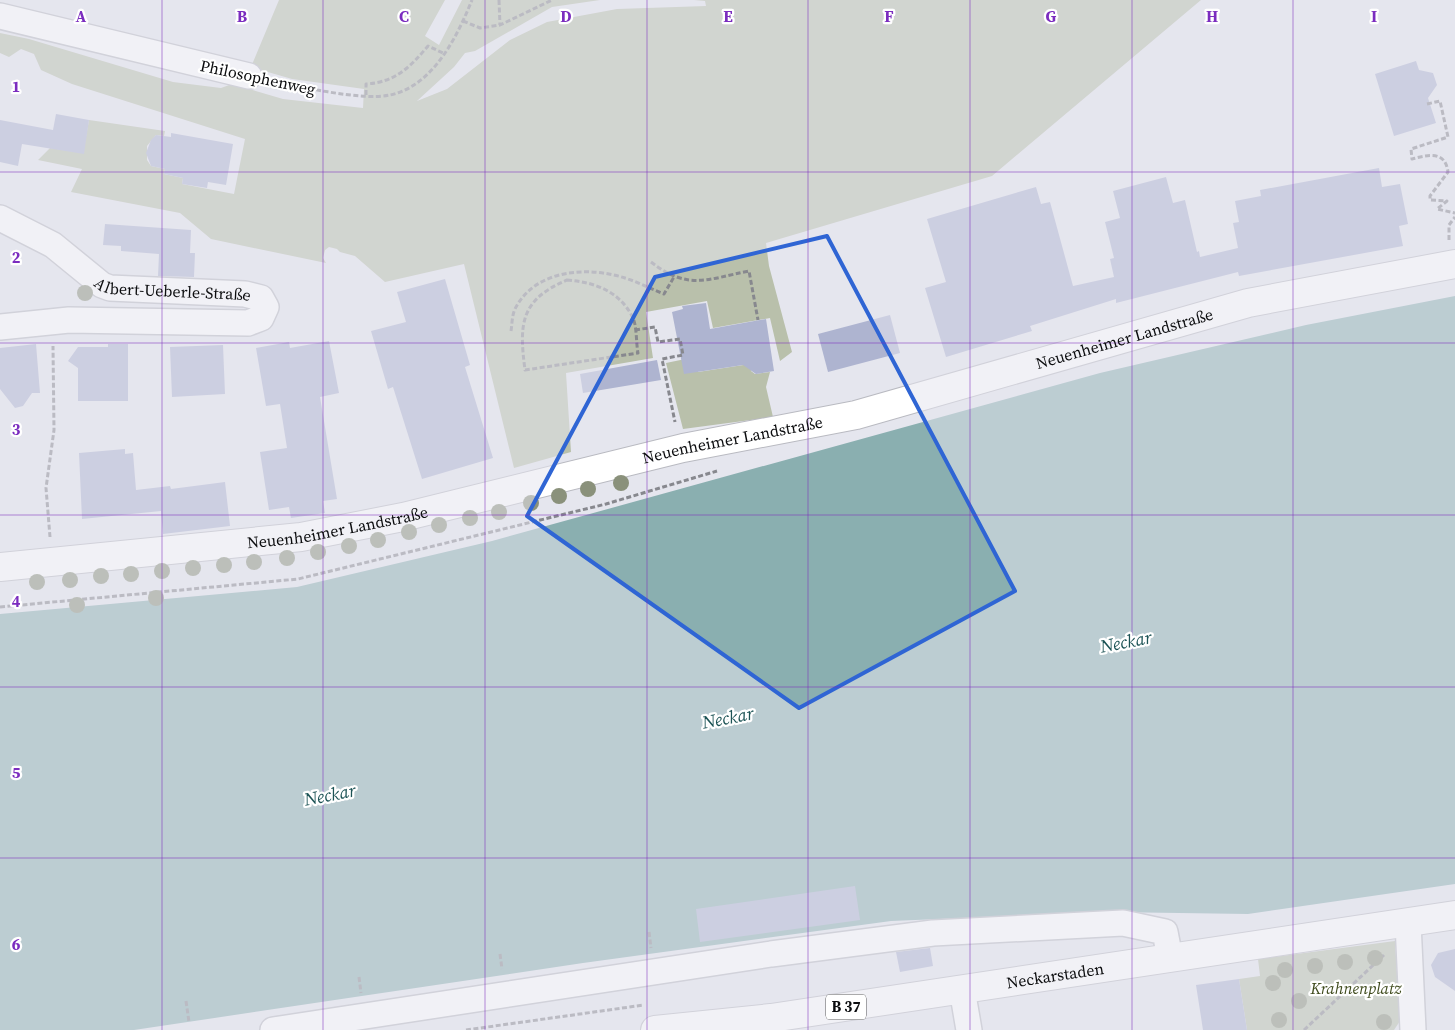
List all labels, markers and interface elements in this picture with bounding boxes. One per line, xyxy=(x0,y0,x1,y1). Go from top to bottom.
text: A xyxy=(76,5,87,27)
text: B xyxy=(237,5,248,27)
text: C xyxy=(399,5,409,27)
text: D xyxy=(560,5,572,27)
text: E xyxy=(723,5,733,27)
text: F xyxy=(884,5,894,27)
text: G xyxy=(1046,5,1057,27)
text: H xyxy=(1206,5,1218,27)
text: I xyxy=(1371,5,1377,27)
street label: Philosophenweg xyxy=(198,54,318,100)
text: 1 xyxy=(12,75,20,97)
text: 2 xyxy=(12,246,21,268)
street label: Albert-Ueberle-Straße xyxy=(89,272,254,306)
street label: Neuenheimer Landstraße xyxy=(1033,303,1216,374)
street label: Neuenheimer Landstraße xyxy=(640,411,824,469)
text: 3 xyxy=(12,418,21,440)
street label: Neuenheimer Landstraße xyxy=(246,500,430,553)
text: 4 xyxy=(12,590,21,612)
water label: Neckar xyxy=(1097,624,1155,659)
water label: Neckar xyxy=(699,700,757,735)
text: 5 xyxy=(12,761,21,783)
water label: Neckar xyxy=(301,777,359,812)
text: 6 xyxy=(12,933,21,955)
street label: Neckarstaden xyxy=(1005,957,1106,993)
park label: Krahnenplatz xyxy=(1309,977,1402,999)
road number: B 37 xyxy=(826,994,866,1020)

